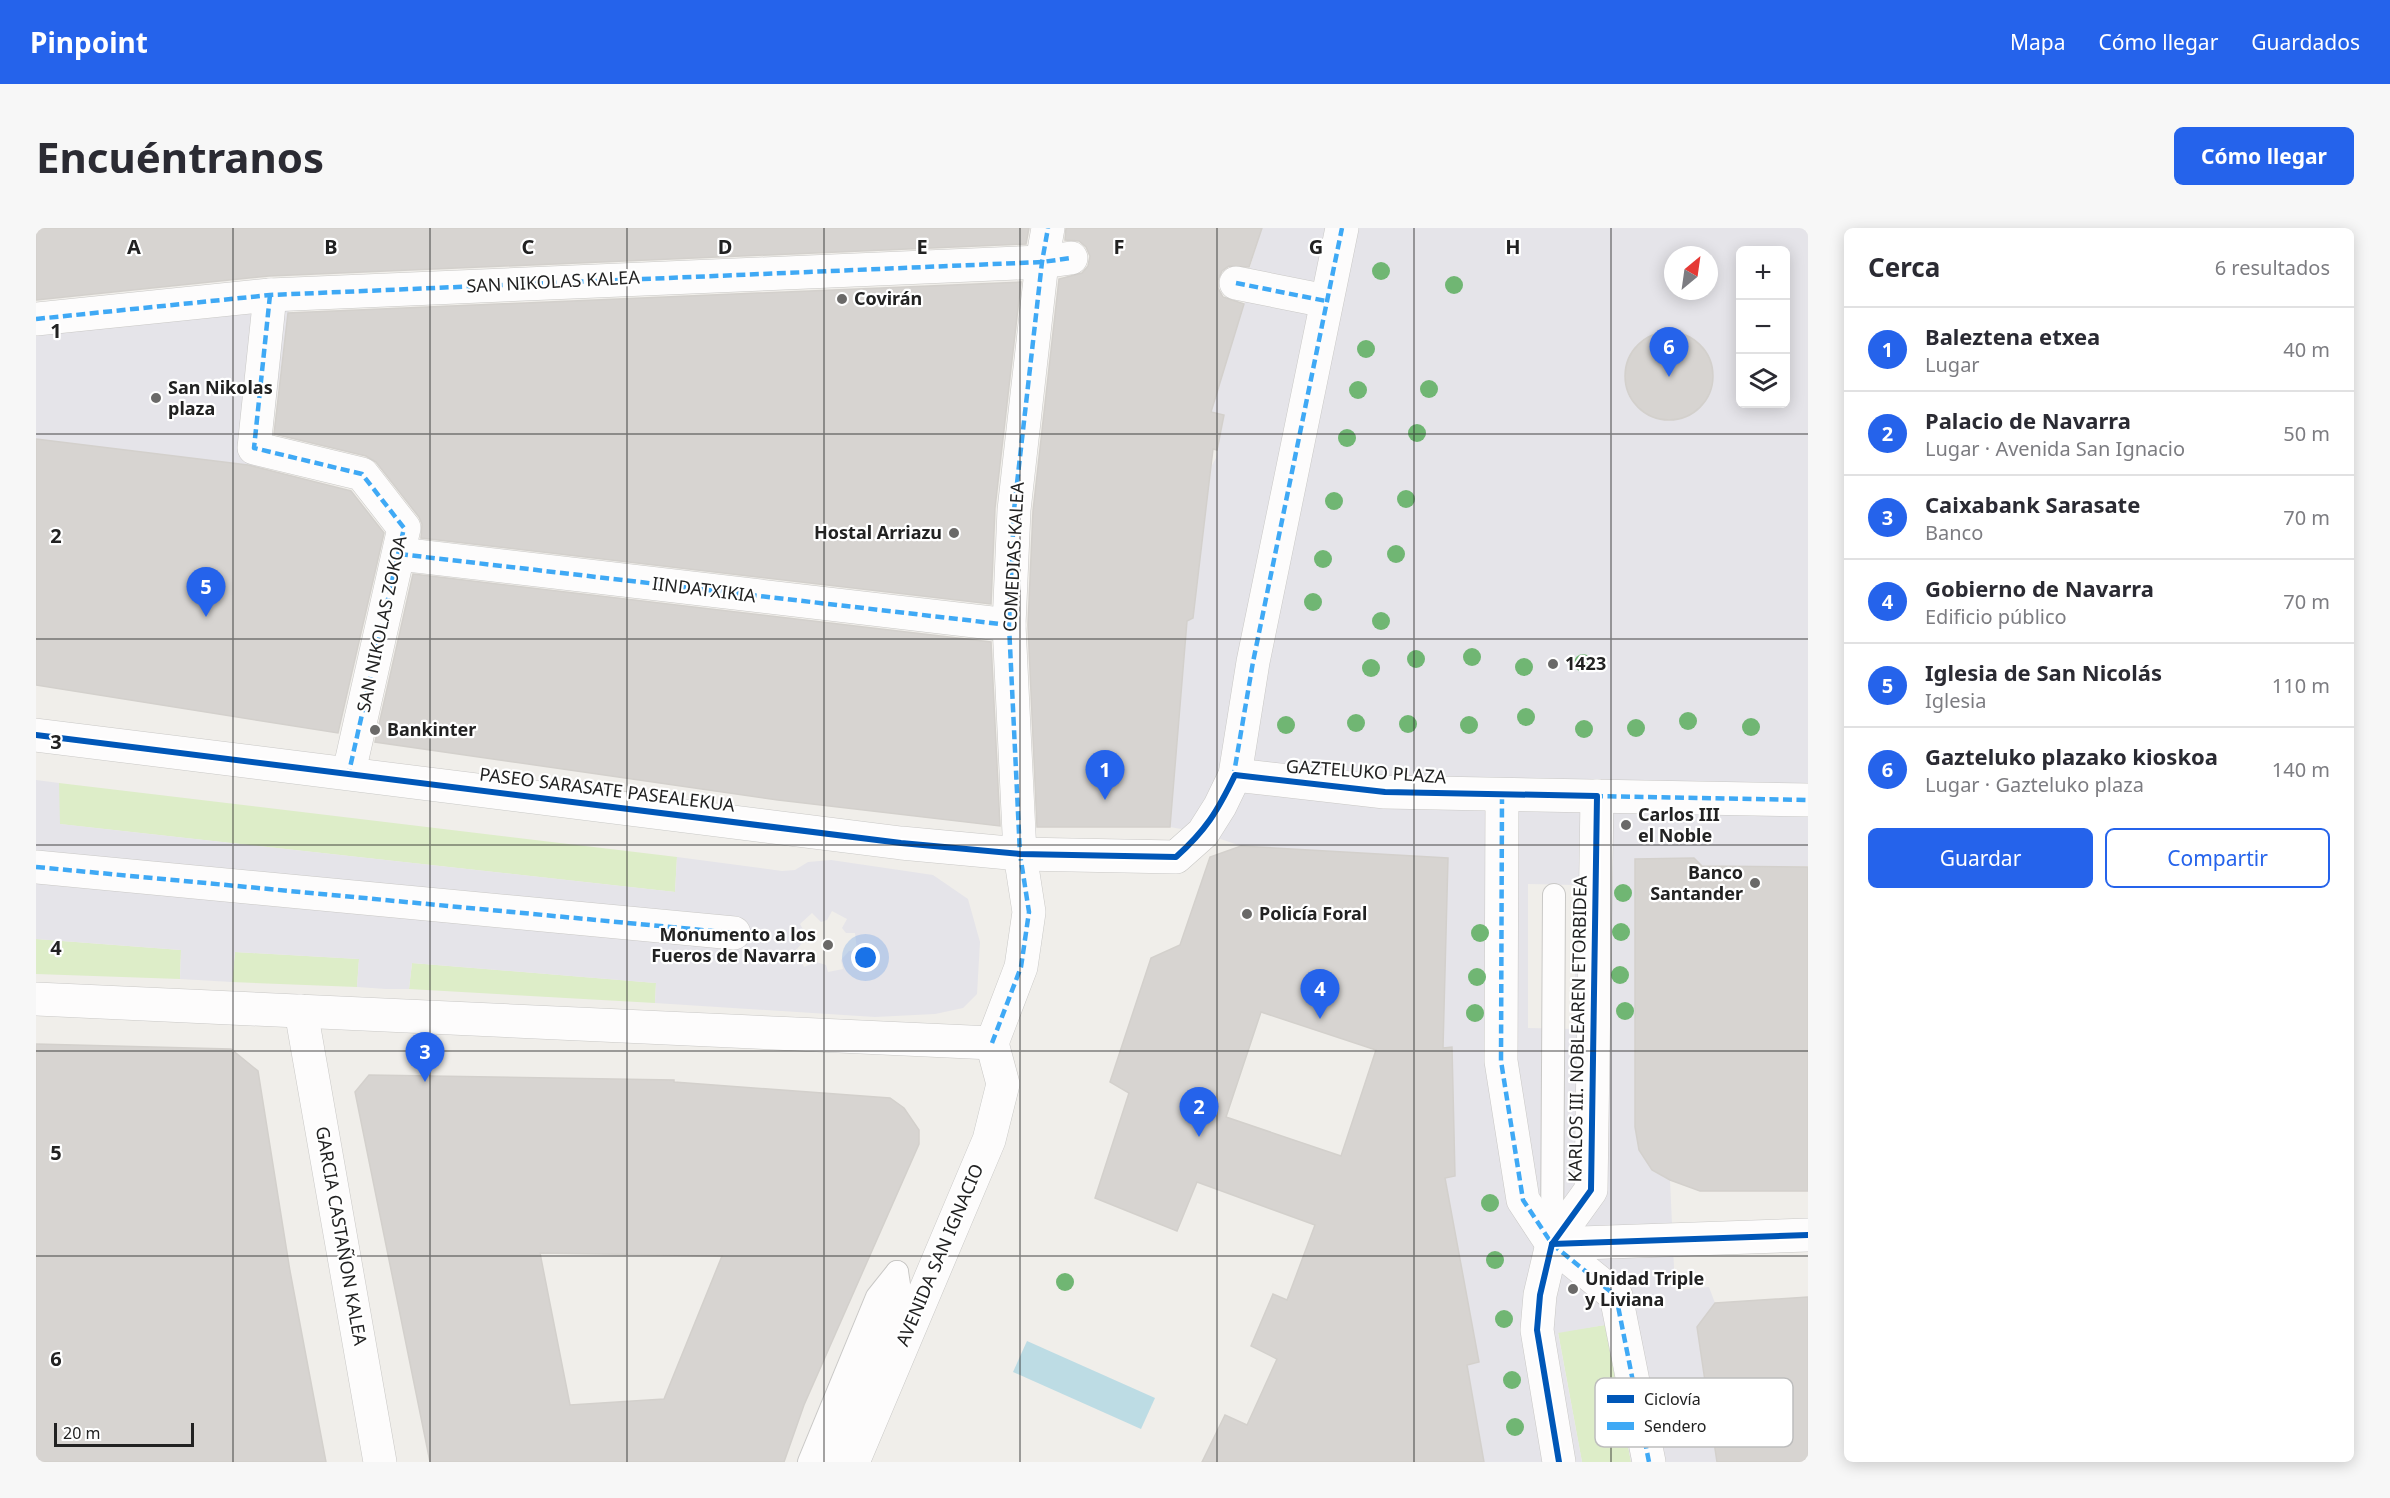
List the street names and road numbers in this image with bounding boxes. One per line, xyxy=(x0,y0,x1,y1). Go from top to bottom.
street label: SAN NIKOLAS KALEA xyxy=(466,264,641,298)
street label: COMEDIAS KALEA xyxy=(997,481,1029,633)
street label: SAN NIKOLAS ZOKOA xyxy=(351,533,412,714)
street label: IINDATXIKIA xyxy=(651,571,758,607)
street label: GAZTELUKO PLAZA xyxy=(1285,753,1447,789)
street label: PASEO SARASATE PASEALEKUA xyxy=(478,761,737,817)
street label: KARLOS III. NOBLEAREN ETORBIDEA xyxy=(1562,875,1592,1182)
street label: GARCIA CASTAÑON KALEA xyxy=(311,1124,373,1348)
street label: AVENIDA SAN IGNACIO xyxy=(890,1160,988,1349)

